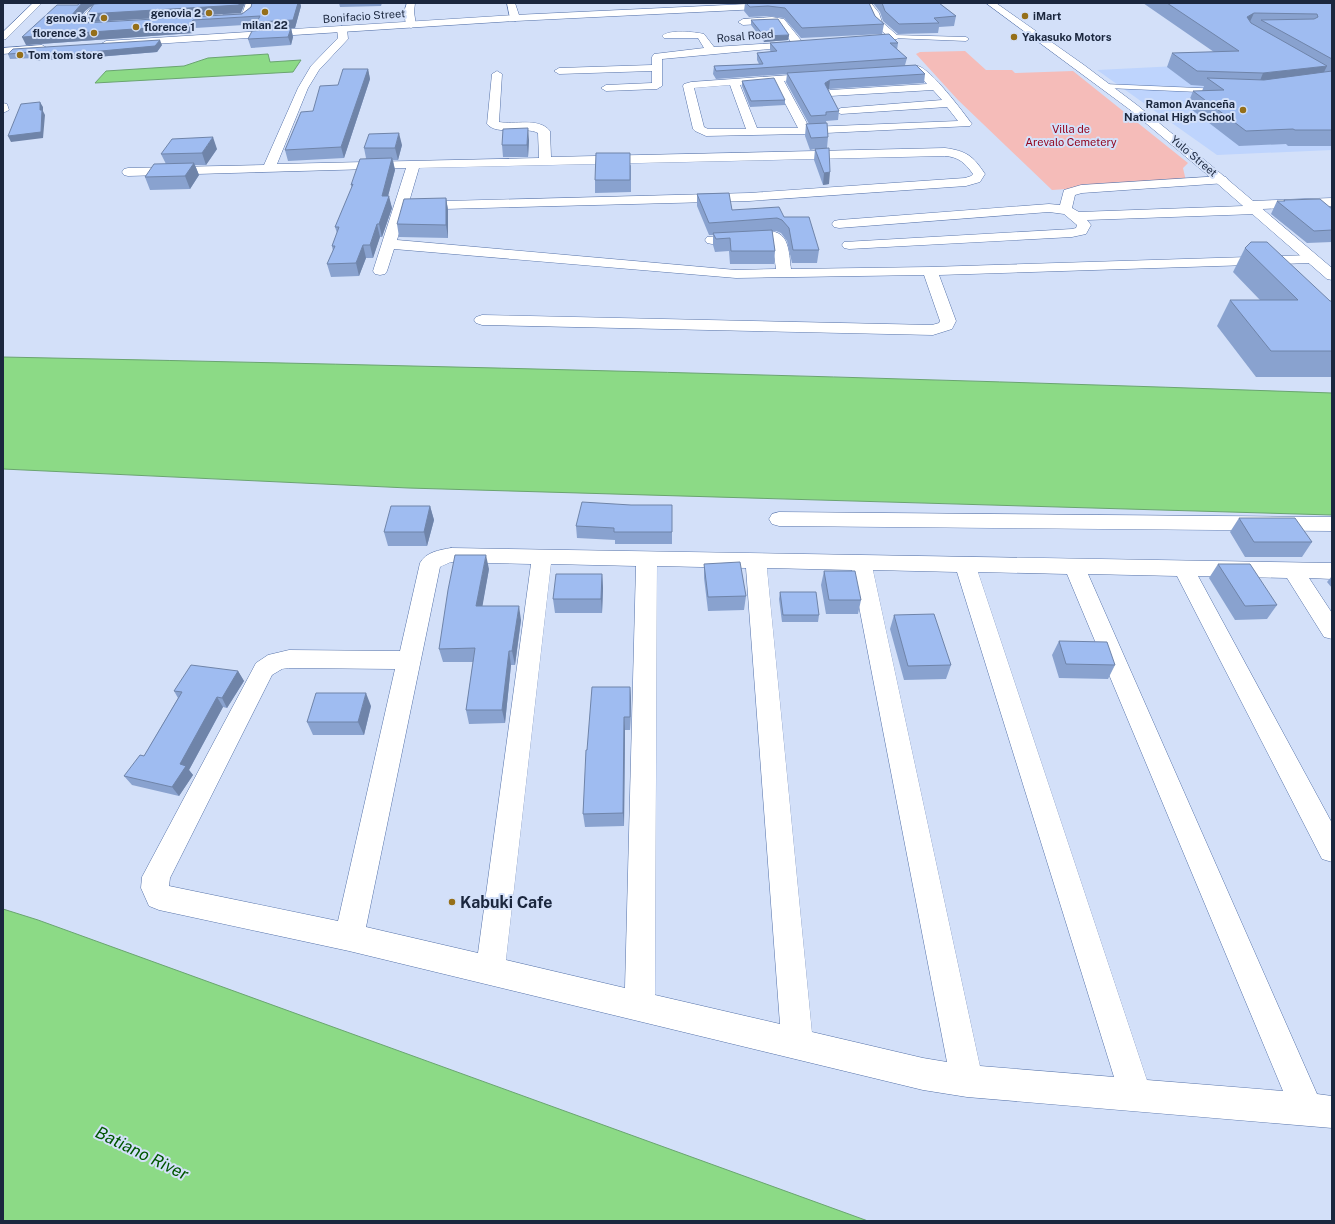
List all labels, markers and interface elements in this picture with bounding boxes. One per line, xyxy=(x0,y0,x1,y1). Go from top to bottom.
place label: genovia 2 xyxy=(151,7,201,19)
marker: milan 22 xyxy=(260,7,270,17)
street label: Bonifacio Street xyxy=(322,7,406,25)
marker: genovia 2 xyxy=(204,8,214,18)
place label: iMart xyxy=(1033,10,1062,22)
marker: iMart xyxy=(1020,11,1030,21)
place label: genovia 7 xyxy=(46,12,96,24)
marker: genovia 7 xyxy=(99,13,109,23)
place label: milan 22 xyxy=(242,19,288,31)
place label: florence 1 xyxy=(144,21,195,33)
marker: florence 1 xyxy=(131,22,141,32)
place label: florence 3 xyxy=(33,27,86,39)
marker: florence 3 xyxy=(89,28,99,38)
street label: Rosal Road xyxy=(716,28,774,44)
place label: Yakasuko Motors xyxy=(1022,31,1112,43)
marker: Yakasuko Motors xyxy=(1009,32,1019,42)
place label: Tom tom store xyxy=(28,49,103,61)
marker: Tom tom store xyxy=(15,50,25,60)
place label: Ramon Avanceña National High School xyxy=(1124,98,1235,123)
marker: Ramon Avanceña National High School xyxy=(1238,105,1248,115)
park label: Villa de Arevalo Cemetery xyxy=(1025,123,1117,148)
street label: Yulo Street xyxy=(1168,133,1220,179)
place label: Kabuki Cafe xyxy=(460,893,552,912)
marker: Kabuki Cafe xyxy=(447,897,457,907)
water label: Batiano River xyxy=(92,1122,192,1184)

